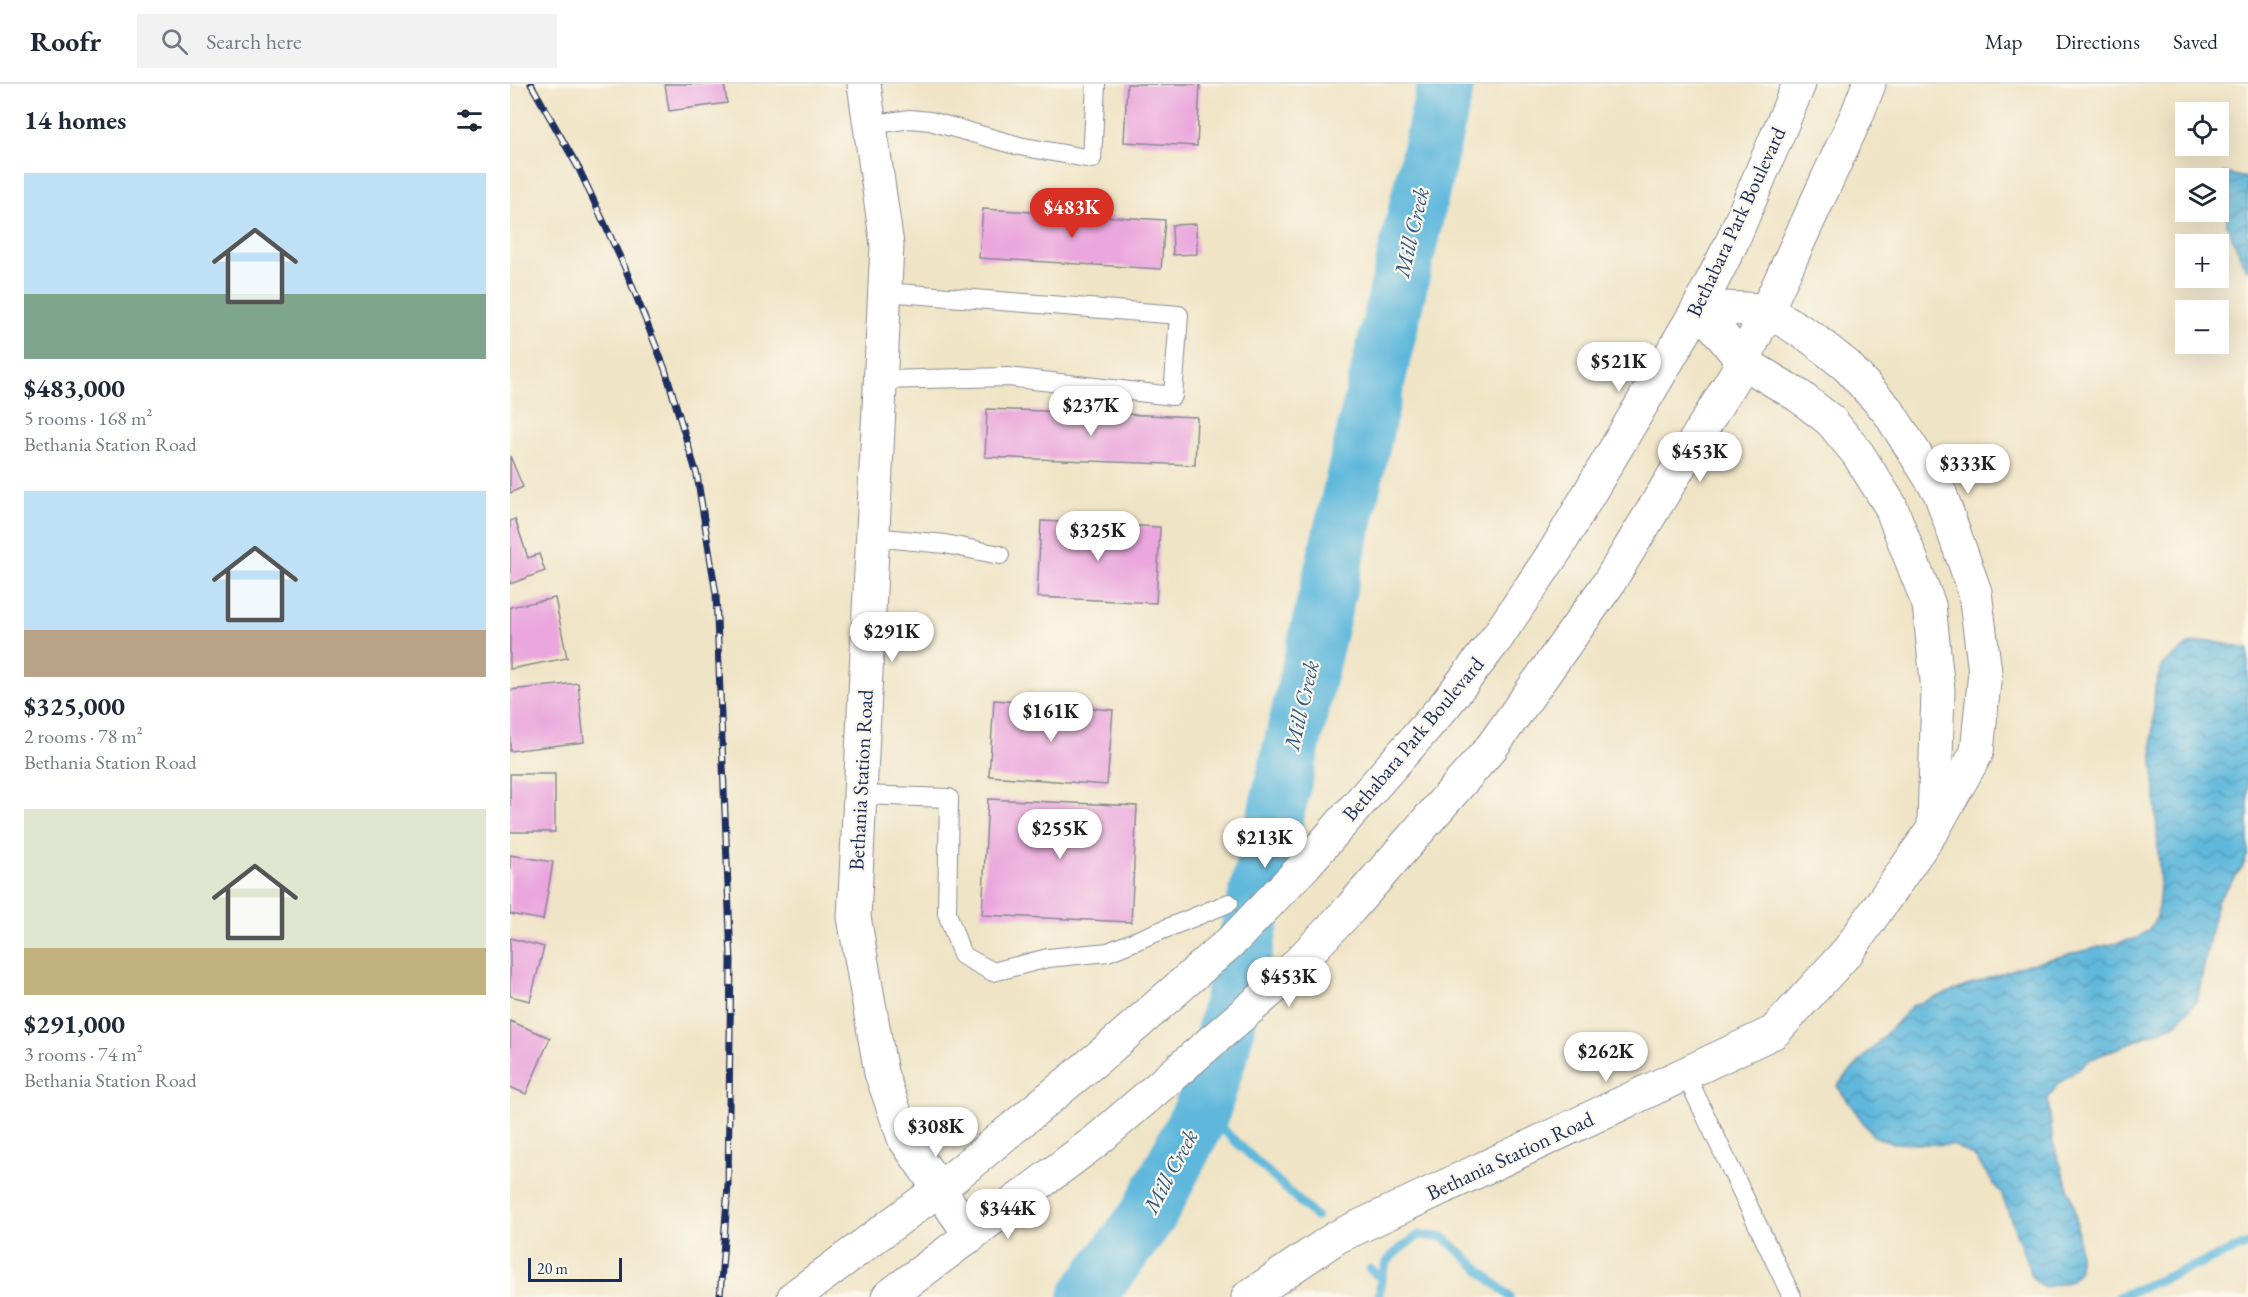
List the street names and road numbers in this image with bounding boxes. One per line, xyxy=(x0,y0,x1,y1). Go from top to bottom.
street label: Bethabara Park Boulevard xyxy=(1680,122,1792,321)
street label: Bethabara Park Boulevard xyxy=(1336,651,1490,826)
street label: Bethania Station Road xyxy=(842,688,879,871)
street label: Bethania Station Road xyxy=(1422,1105,1598,1206)

